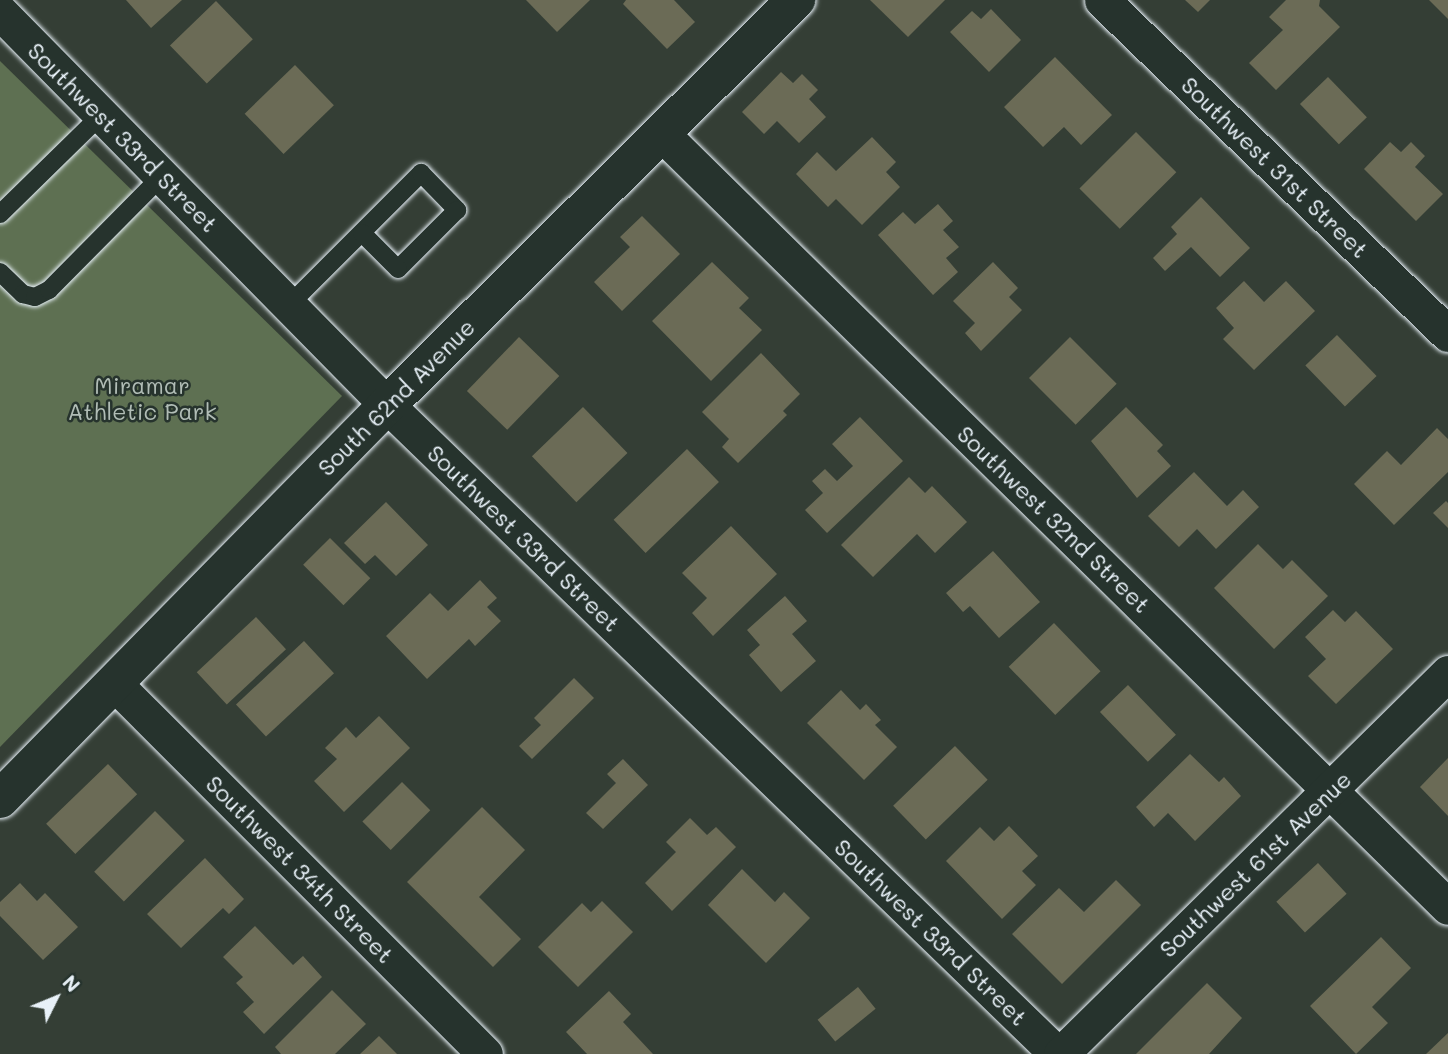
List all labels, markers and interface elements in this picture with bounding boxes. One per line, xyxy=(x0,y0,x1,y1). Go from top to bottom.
street label: Southwest 33rd Street xyxy=(23,37,223,237)
street label: Southwest 31st Street xyxy=(1176,71,1374,263)
street label: South 62nd Avenue xyxy=(312,313,480,481)
park label: Miramar Athletic Park xyxy=(67,371,217,425)
street label: Southwest 32nd Street xyxy=(952,420,1156,618)
street label: Southwest 33rd Street xyxy=(422,439,626,637)
street label: Southwest 61st Avenue xyxy=(1154,765,1356,963)
street label: Southwest 34th Street xyxy=(201,770,399,968)
street label: Southwest 33rd Street xyxy=(829,833,1033,1031)
north arrow xyxy=(21,963,91,1033)
text: N xyxy=(58,970,86,997)

